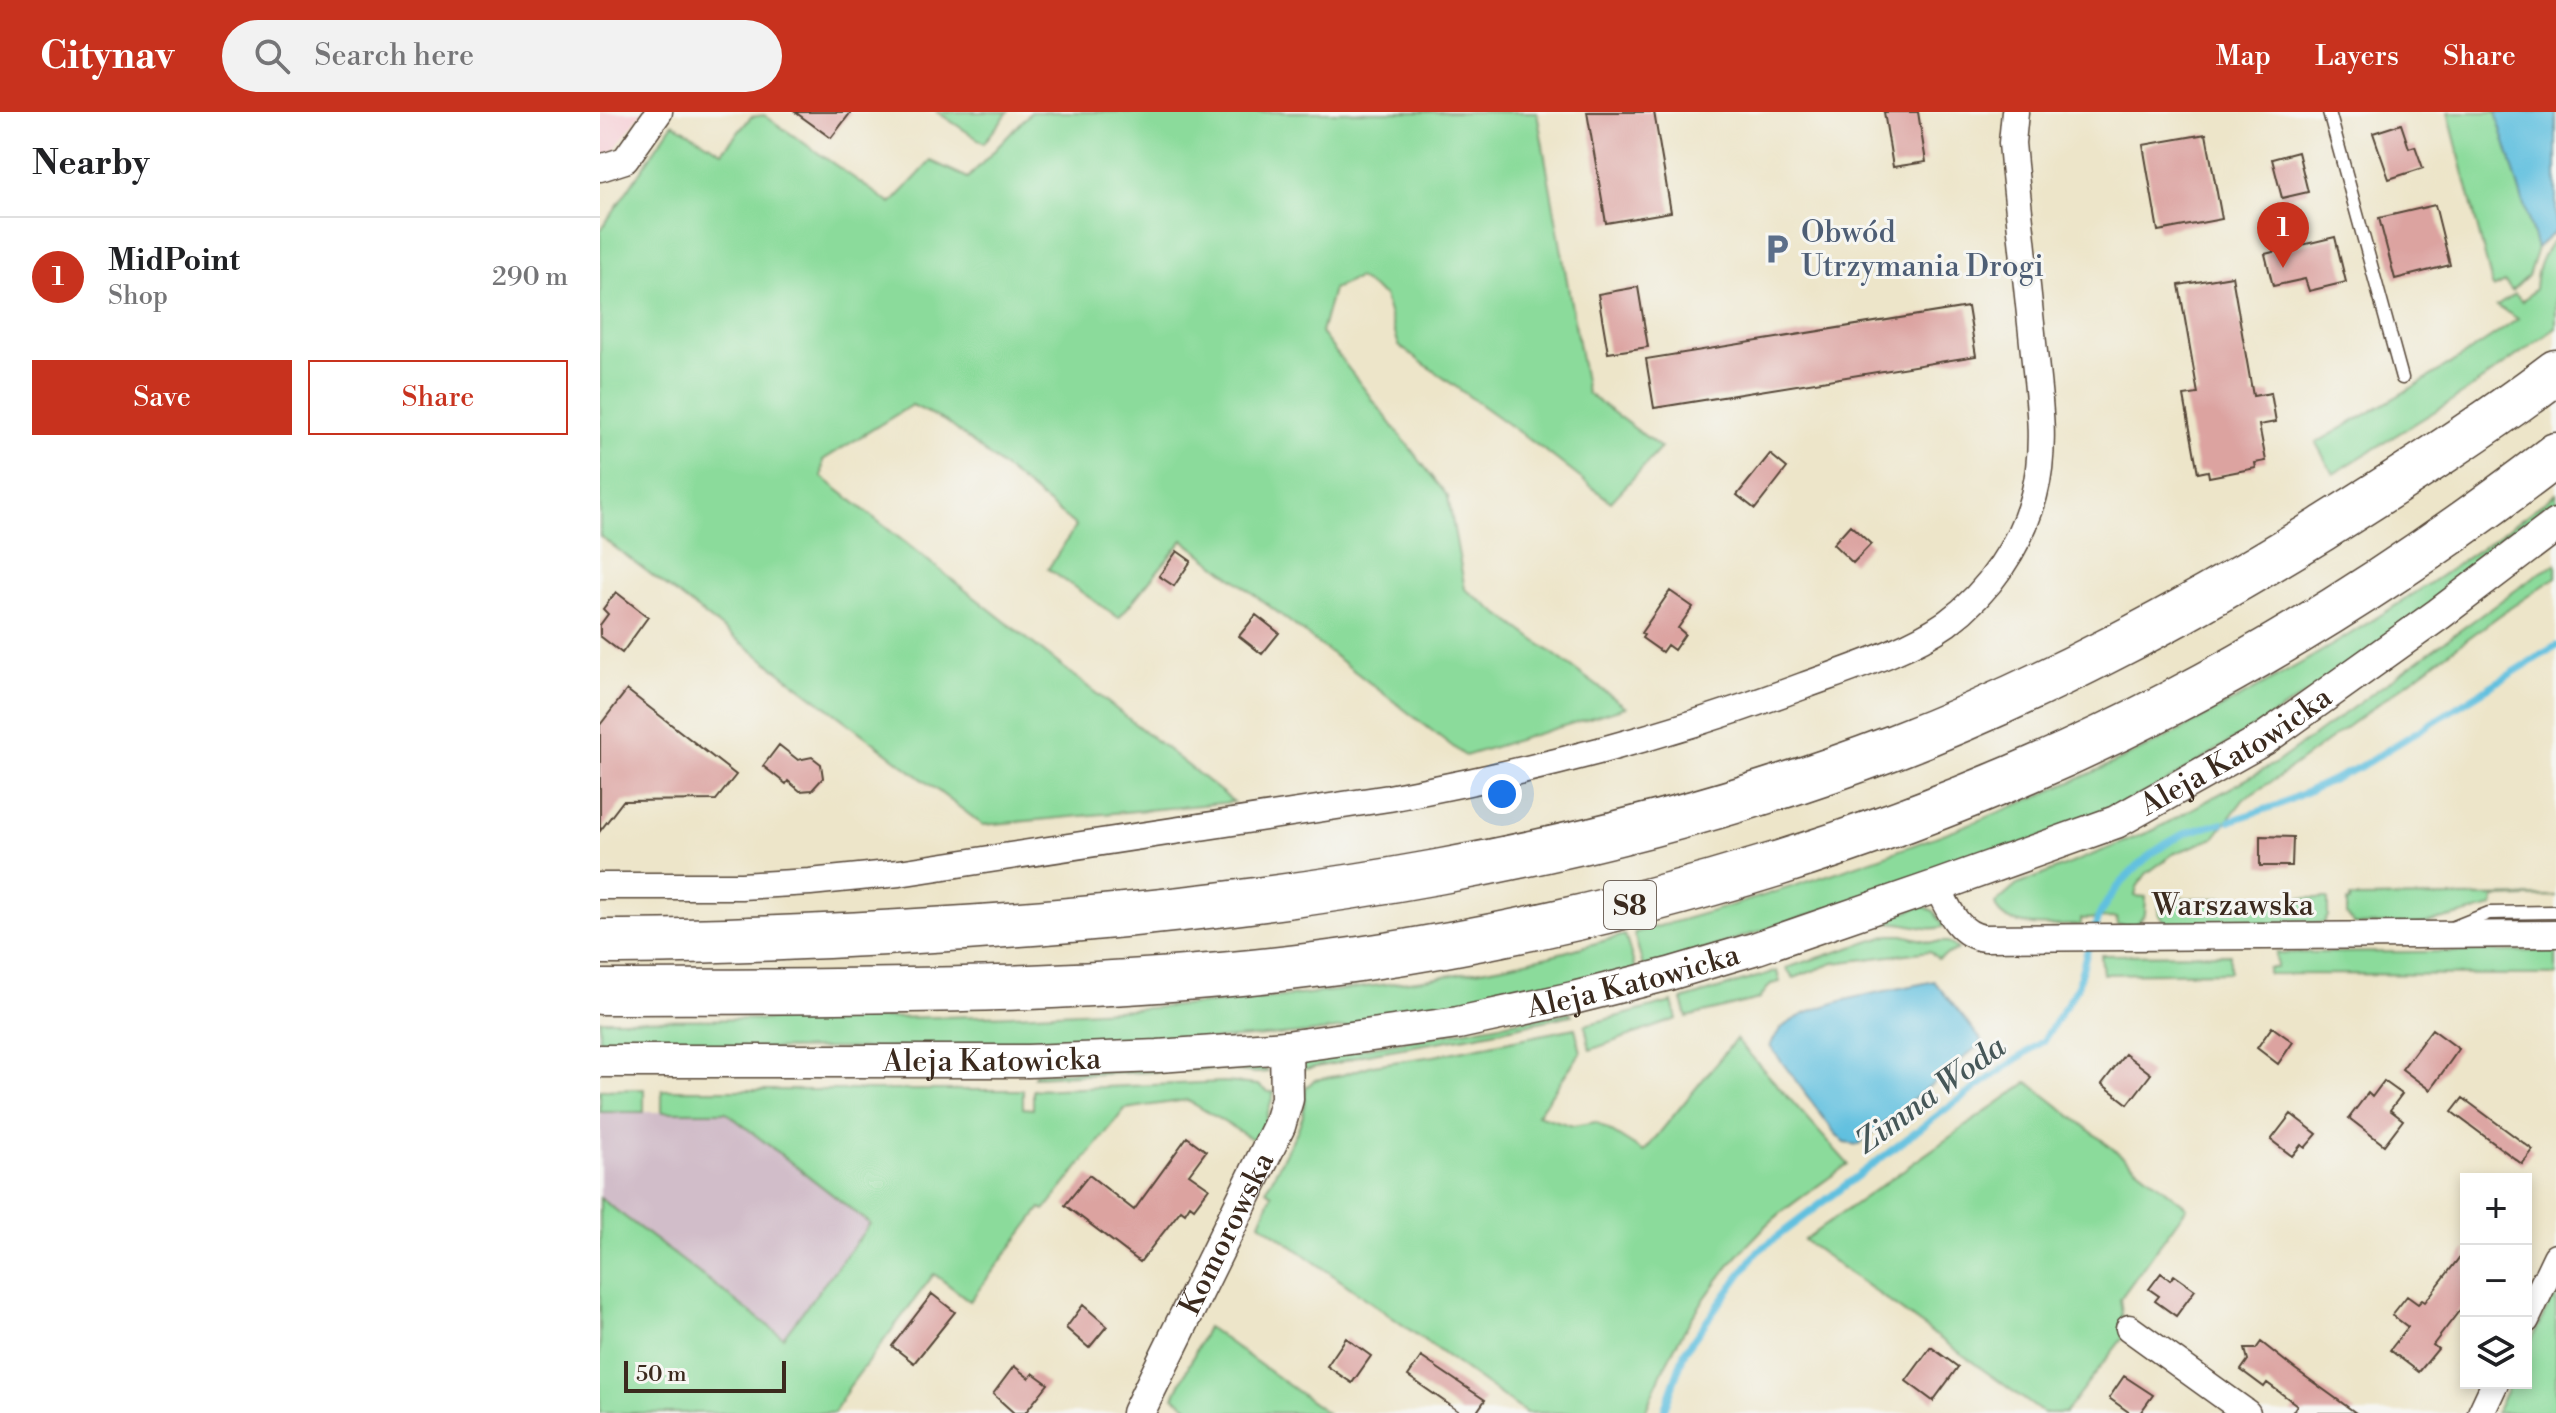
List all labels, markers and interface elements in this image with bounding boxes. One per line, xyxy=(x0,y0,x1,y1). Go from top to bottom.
search box xyxy=(222,20,782,92)
text: Citynav xyxy=(40,33,174,80)
icon: search xyxy=(250,34,294,78)
text: Search here xyxy=(314,37,474,75)
text: Map xyxy=(2216,39,2271,74)
text: Layers xyxy=(2315,39,2399,74)
text: Share xyxy=(2443,39,2516,74)
text: Nearby xyxy=(32,143,150,185)
pin: 1 xyxy=(2257,202,2309,268)
place label: Obwód Utrzymania Drogi xyxy=(1801,214,2044,286)
parking icon: Obwód Utrzymania Drogi xyxy=(1760,232,1794,266)
text: MidPoint xyxy=(108,242,240,280)
text: 1 xyxy=(52,261,64,293)
text: 290 m xyxy=(492,261,568,293)
text: Shop xyxy=(108,280,168,312)
button: Save xyxy=(32,360,292,435)
button: Share xyxy=(308,360,568,435)
street label: Aleja Katowicka xyxy=(2132,678,2340,825)
your location xyxy=(1482,774,1522,814)
road number: S8 xyxy=(1604,881,1656,929)
street label: Warszawska xyxy=(2151,887,2315,925)
street label: Aleja Katowicka xyxy=(1522,936,1745,1028)
water label: Zimna Woda xyxy=(1847,1027,2014,1163)
street label: Aleja Katowicka xyxy=(882,1040,1103,1081)
street label: Komorowska xyxy=(1171,1146,1283,1322)
map controls xyxy=(2460,1173,2532,1389)
button: + xyxy=(2460,1173,2532,1245)
button: − xyxy=(2460,1245,2532,1317)
button: layers xyxy=(2460,1317,2532,1389)
scale bar xyxy=(624,1357,786,1393)
text: 50 m xyxy=(636,1361,687,1388)

